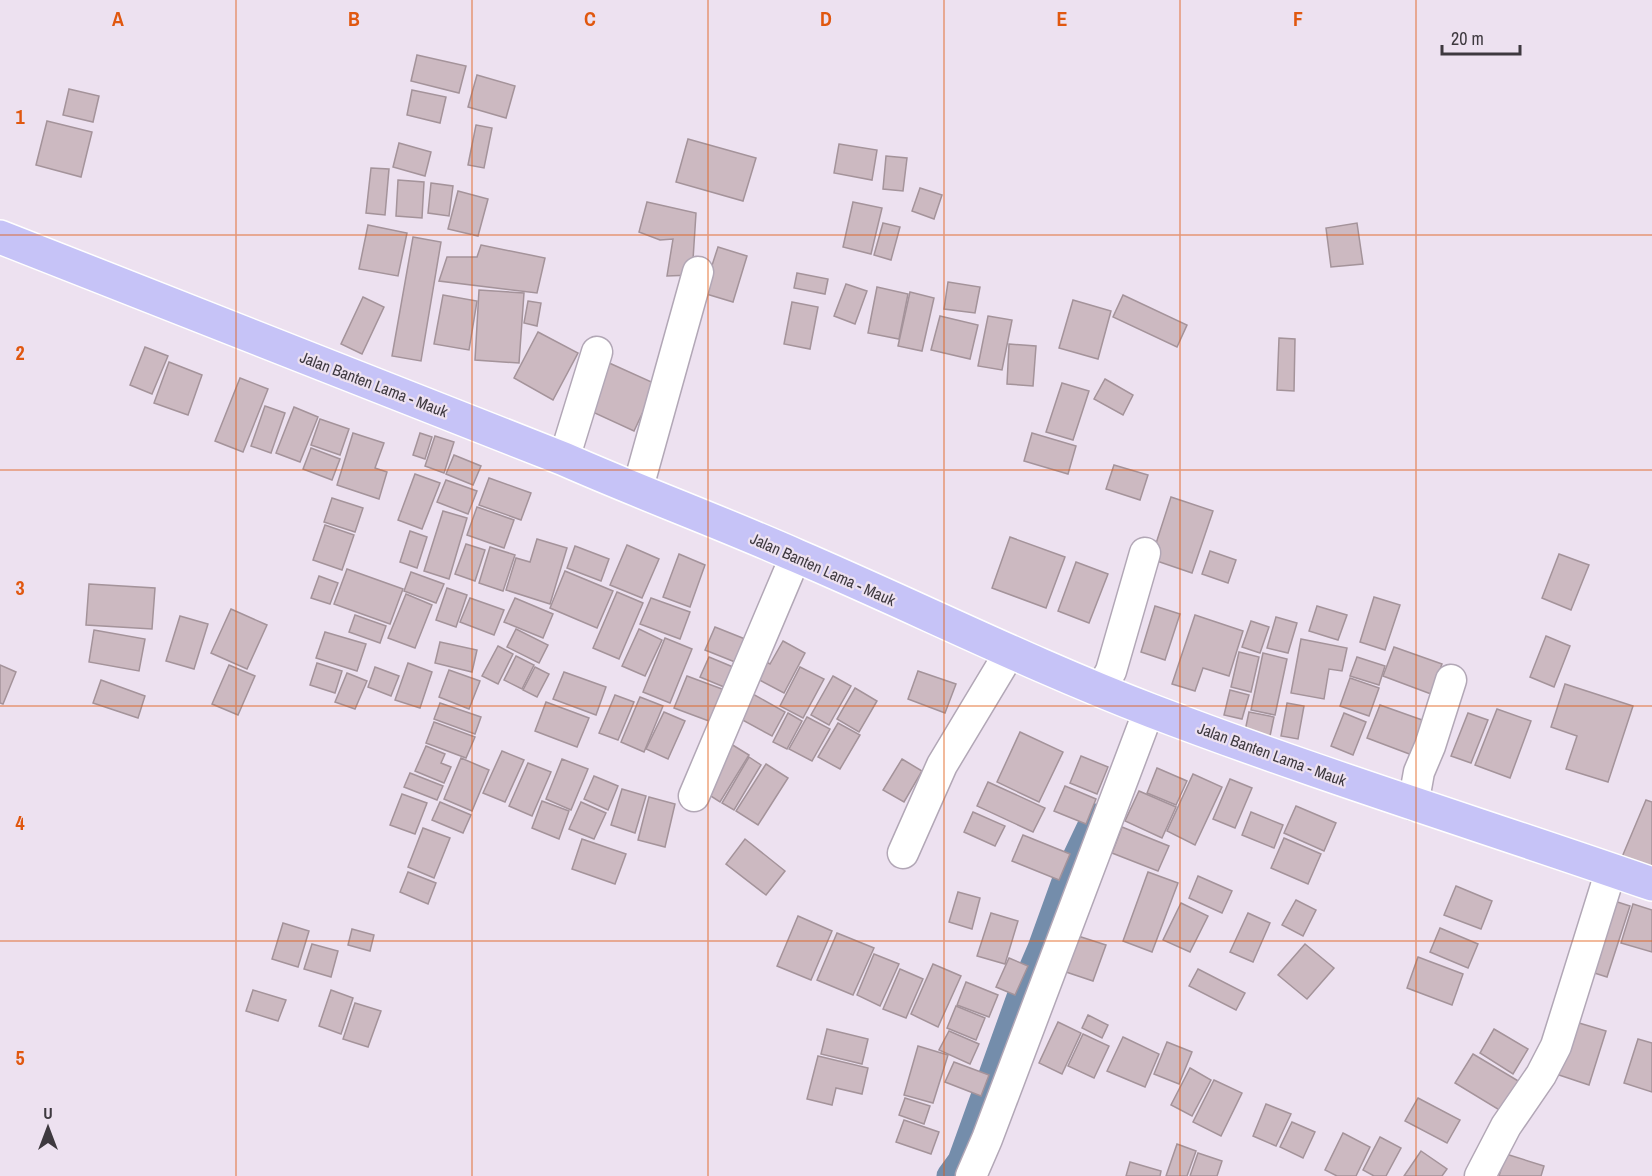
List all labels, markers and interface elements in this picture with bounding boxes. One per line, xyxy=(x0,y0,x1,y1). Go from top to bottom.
text: A xyxy=(112,5,124,32)
text: B xyxy=(348,5,360,32)
text: C xyxy=(584,5,596,32)
text: D xyxy=(820,5,832,32)
text: E xyxy=(1057,5,1068,32)
text: F xyxy=(1293,5,1303,32)
scale bar xyxy=(1442,18,1520,56)
text: 20 m xyxy=(1451,26,1484,51)
text: 1 xyxy=(15,103,25,130)
text: 2 xyxy=(15,339,25,366)
street label: Jalan Banten Lama - Mauk xyxy=(297,346,452,423)
street label: Jalan Banten Lama - Mauk xyxy=(747,527,899,611)
text: 3 xyxy=(15,574,25,601)
street label: Jalan Banten Lama - Mauk xyxy=(1195,717,1350,791)
text: 4 xyxy=(15,809,25,836)
text: 5 xyxy=(15,1044,25,1071)
north arrow xyxy=(18,1098,78,1158)
text: U xyxy=(43,1102,53,1124)

